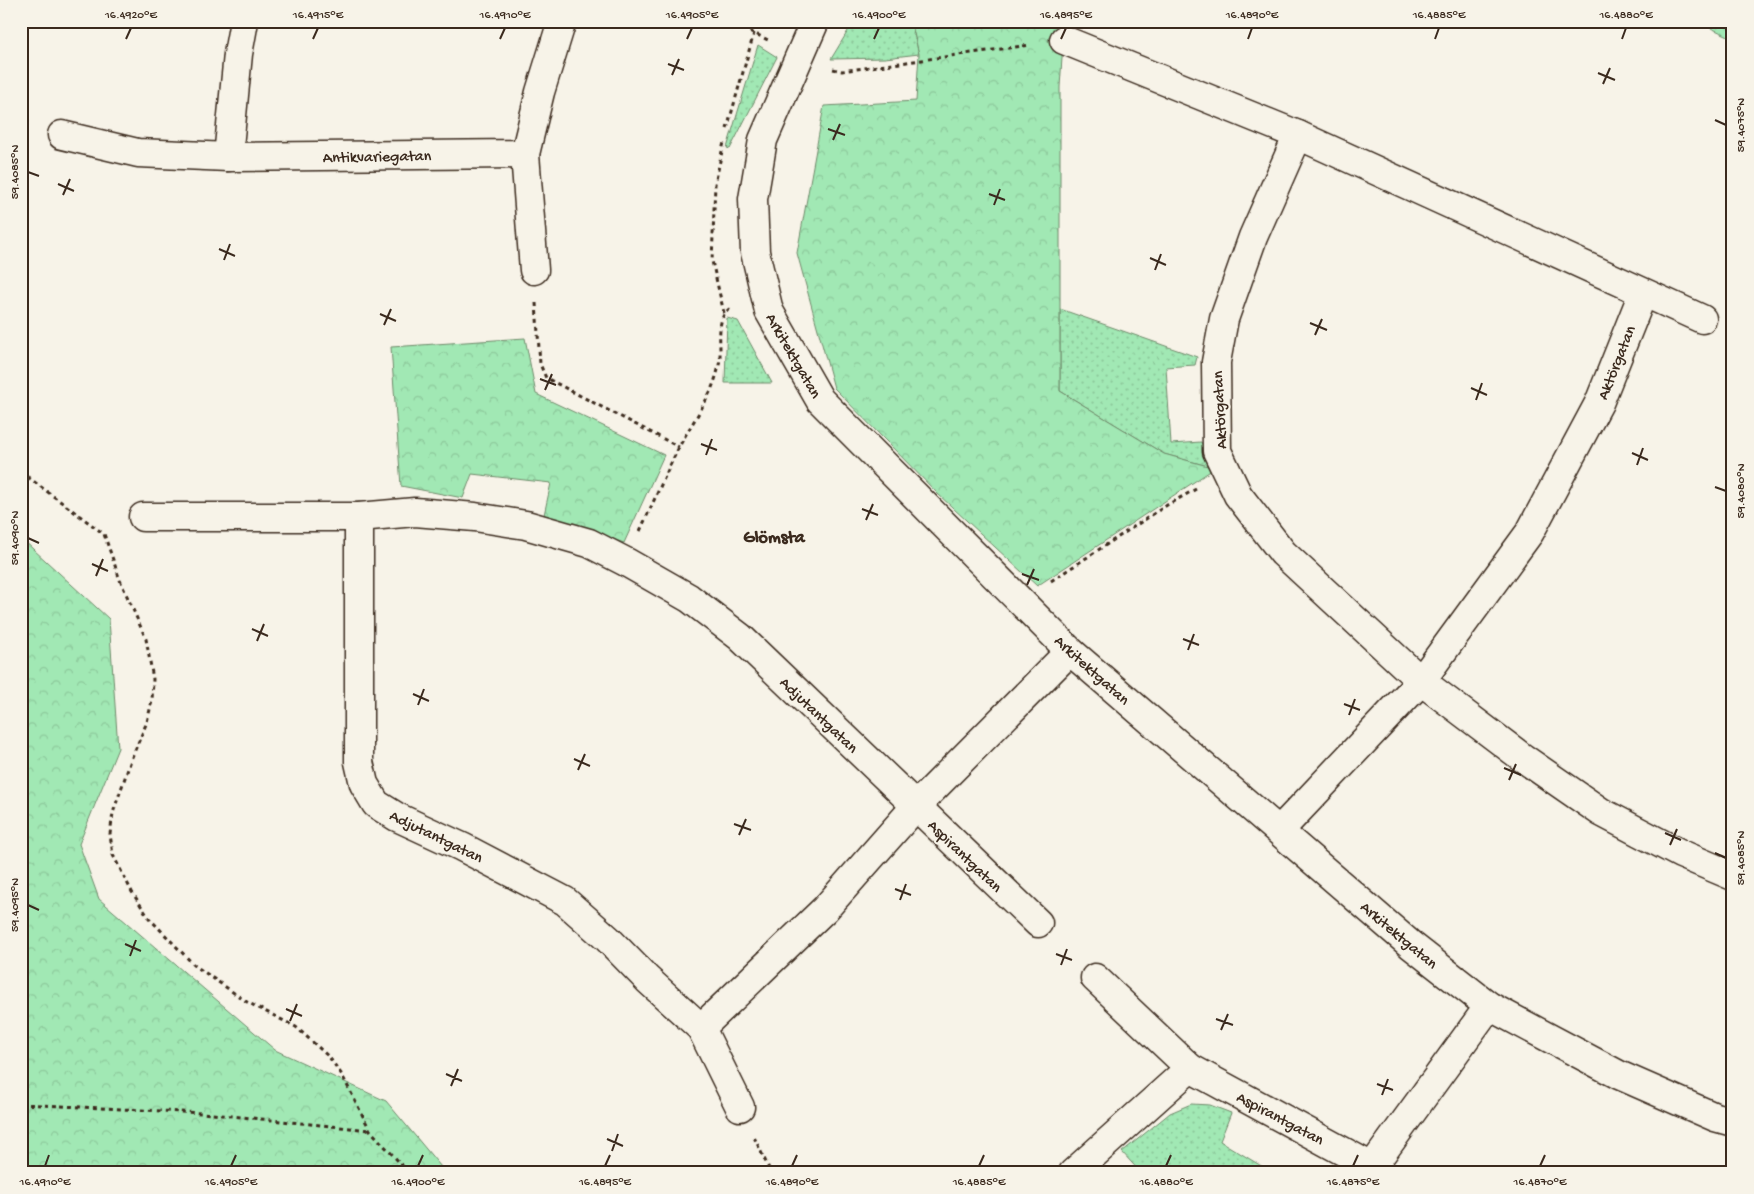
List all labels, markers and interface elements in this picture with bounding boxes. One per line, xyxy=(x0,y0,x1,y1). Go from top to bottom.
text: 16.4920°E xyxy=(104,9,158,23)
text: 16.4915°E xyxy=(292,9,344,23)
text: 16.4910°E xyxy=(479,9,531,23)
text: 16.4905°E xyxy=(665,9,719,23)
text: 16.4900°E xyxy=(852,9,906,23)
text: 16.4895°E xyxy=(1039,9,1093,23)
text: 16.4890°E xyxy=(1225,9,1279,23)
text: 16.4885°E xyxy=(1412,9,1466,23)
text: 16.4880°E xyxy=(1598,9,1653,23)
text: 59.4075°N xyxy=(1735,98,1749,152)
text: 59.4085°N xyxy=(9,144,23,199)
street label: Antikvariegatan xyxy=(323,148,432,169)
street label: Arkitektgatan xyxy=(760,311,824,403)
street label: Aktörgatan xyxy=(1595,323,1642,403)
street label: Aktörgatan xyxy=(1210,370,1233,449)
text: 59.4080°N xyxy=(1735,463,1749,519)
text: 59.4090°N xyxy=(9,511,23,565)
district label: Glömsta xyxy=(743,528,806,549)
street label: Arkitektgatan xyxy=(1049,633,1133,711)
street label: Adjutantgatan xyxy=(774,674,861,759)
street label: Adjutantgatan xyxy=(386,807,486,869)
street label: Aspirantgatan xyxy=(922,817,1005,898)
text: 59.4085°N xyxy=(1735,830,1749,885)
text: 59.4095°N xyxy=(9,878,23,932)
street label: Arkitektgatan xyxy=(1355,899,1441,975)
street label: Aspirantgatan xyxy=(1232,1089,1327,1151)
text: 16.4910°E xyxy=(19,1176,71,1190)
text: 16.4905°E xyxy=(204,1176,258,1190)
text: 16.4900°E xyxy=(391,1176,445,1190)
text: 16.4895°E xyxy=(578,1176,632,1190)
text: 16.4890°E xyxy=(765,1176,819,1190)
text: 16.4885°E xyxy=(952,1176,1006,1190)
text: 16.4880°E xyxy=(1138,1176,1193,1190)
text: 16.4875°E xyxy=(1326,1176,1380,1190)
text: 16.4870°E xyxy=(1513,1176,1567,1190)

